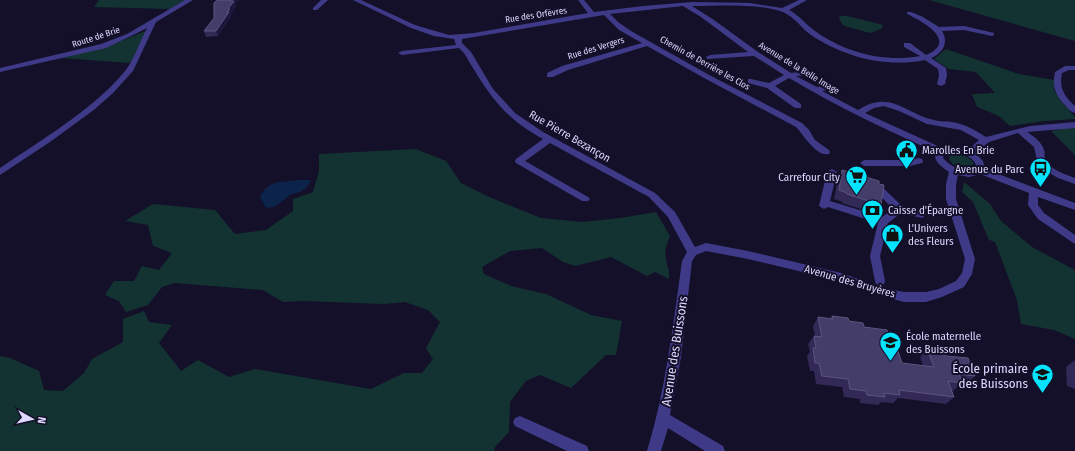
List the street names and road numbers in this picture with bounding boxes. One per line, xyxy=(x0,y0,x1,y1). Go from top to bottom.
street label: Rue des Orfèvres xyxy=(504,5,568,25)
street label: Route de Brie xyxy=(71,24,122,49)
street label: Chemin de Derrière les Clos xyxy=(658,34,752,92)
street label: Rue des Vergers xyxy=(567,35,626,61)
street label: Avenue de la Belle Image xyxy=(757,40,842,96)
street label: Rue Pierre Bezançon xyxy=(527,108,613,165)
street label: Avenue des Bruyères xyxy=(803,262,897,301)
street label: Avenue des Buissons xyxy=(658,294,691,407)

